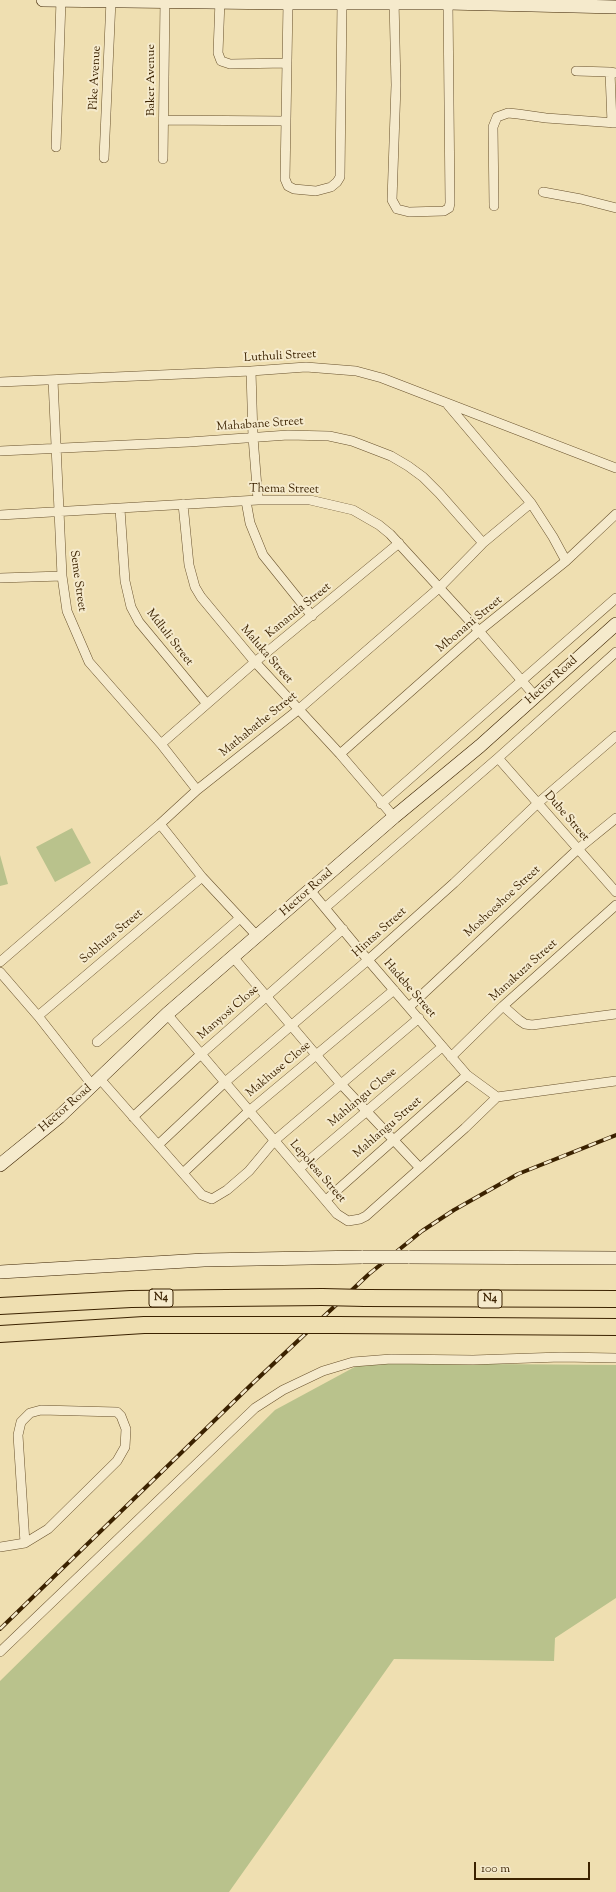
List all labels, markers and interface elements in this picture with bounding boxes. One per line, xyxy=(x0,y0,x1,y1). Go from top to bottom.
street label: Baker Avenue xyxy=(145,44,159,116)
street label: Pike Avenue xyxy=(87,45,105,111)
street label: Luthuli Street xyxy=(243,348,317,366)
street label: Mahabane Street xyxy=(216,415,304,435)
street label: Thema Street xyxy=(249,482,319,498)
street label: Seme Street xyxy=(66,549,88,613)
street label: Kananda Street xyxy=(264,580,334,642)
street label: Mbonani Street xyxy=(434,593,506,657)
street label: Mdluli Street xyxy=(142,607,196,669)
street label: Maluka Street xyxy=(237,623,295,687)
street label: Hector Road xyxy=(523,654,581,708)
street label: Mathabathe Street xyxy=(218,689,300,761)
street label: Dube Street xyxy=(540,789,592,845)
street label: Moshoeshoe Street xyxy=(462,863,544,941)
street label: Hector Road xyxy=(278,866,336,920)
street label: Hintsa Street xyxy=(350,905,410,961)
street label: Sobhuza Street xyxy=(78,907,146,967)
street label: Manakuza Street xyxy=(487,937,561,1005)
street label: Hadebe Street xyxy=(380,957,438,1021)
street label: Manyosi Close xyxy=(196,983,262,1043)
street label: Makhuse Close xyxy=(244,1039,314,1101)
street label: Mahlangu Close xyxy=(326,1065,400,1131)
street label: Hector Road xyxy=(37,1082,95,1136)
street label: Mahlangu Street xyxy=(351,1094,425,1162)
street label: Lepolesa Street xyxy=(286,1138,348,1206)
road number: N4 xyxy=(149,1289,173,1307)
road number: N4 xyxy=(478,1290,502,1308)
scale bar xyxy=(476,1854,592,1880)
text: 100 m xyxy=(481,1860,510,1878)

